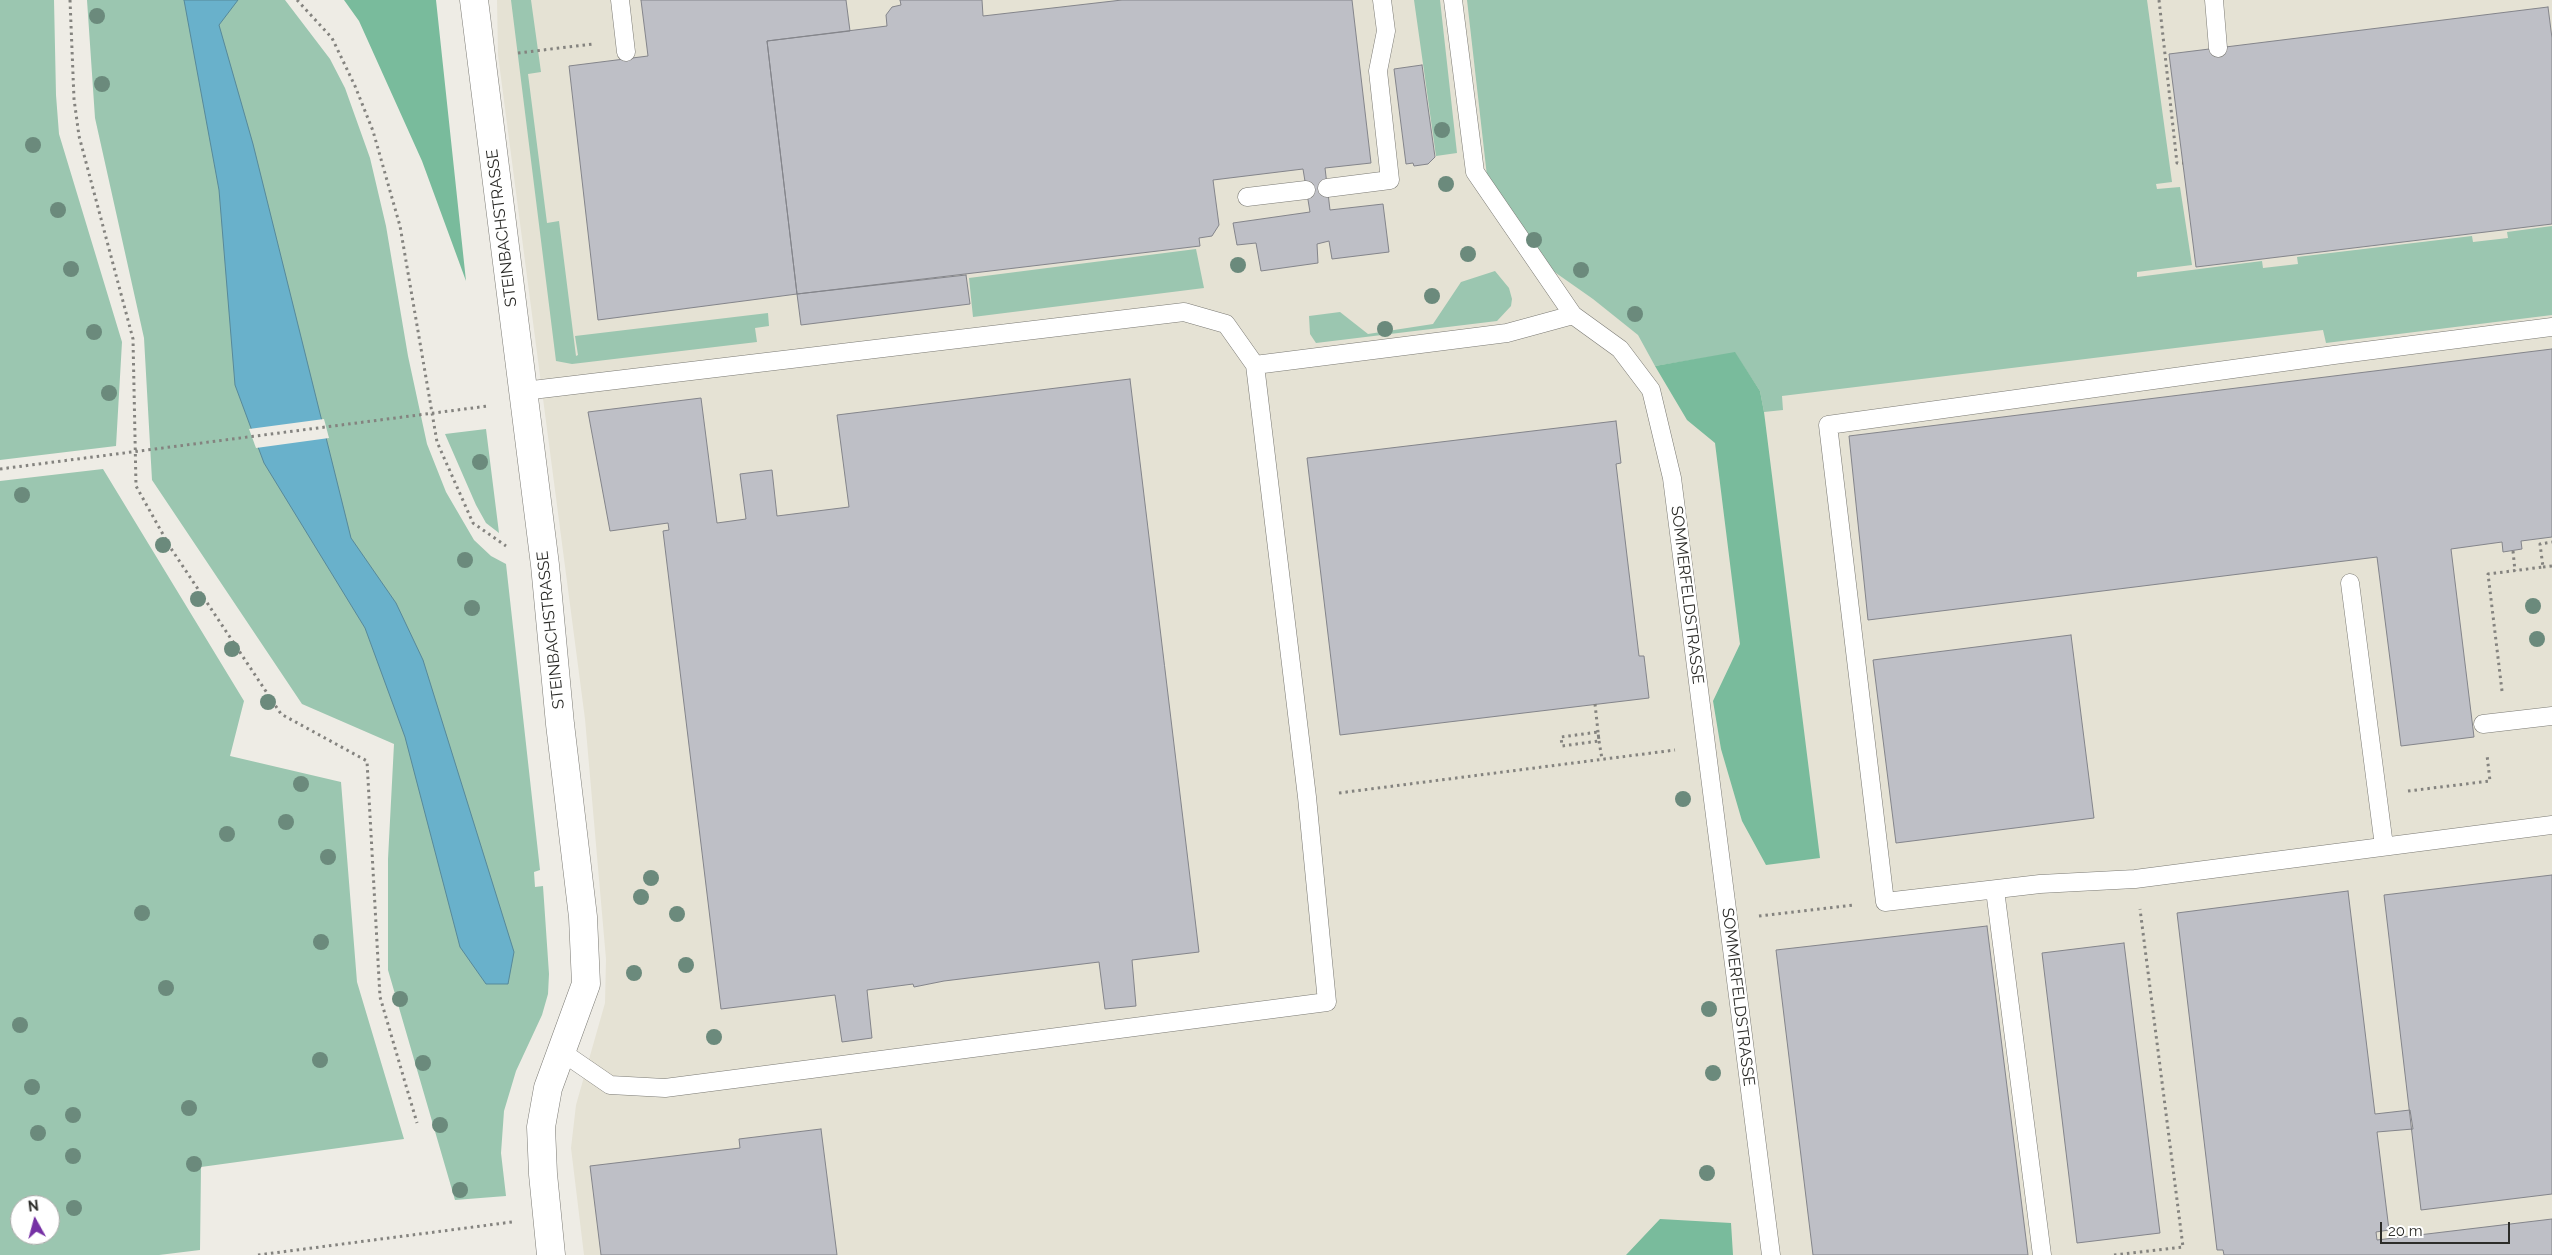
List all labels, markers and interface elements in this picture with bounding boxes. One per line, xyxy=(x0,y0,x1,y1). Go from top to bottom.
street label: STEINBACHSTRASSE xyxy=(483,148,521,308)
street label: SOMMERFELDSTRASSE xyxy=(1667,505,1707,685)
street label: STEINBACHSTRASSE xyxy=(533,550,569,710)
street label: SOMMERFELDSTRASSE xyxy=(1718,907,1758,1087)
north arrow xyxy=(10,1195,60,1245)
text: N xyxy=(27,1198,40,1215)
scale bar xyxy=(2382,1212,2512,1244)
text: 20 m xyxy=(2388,1222,2423,1240)

